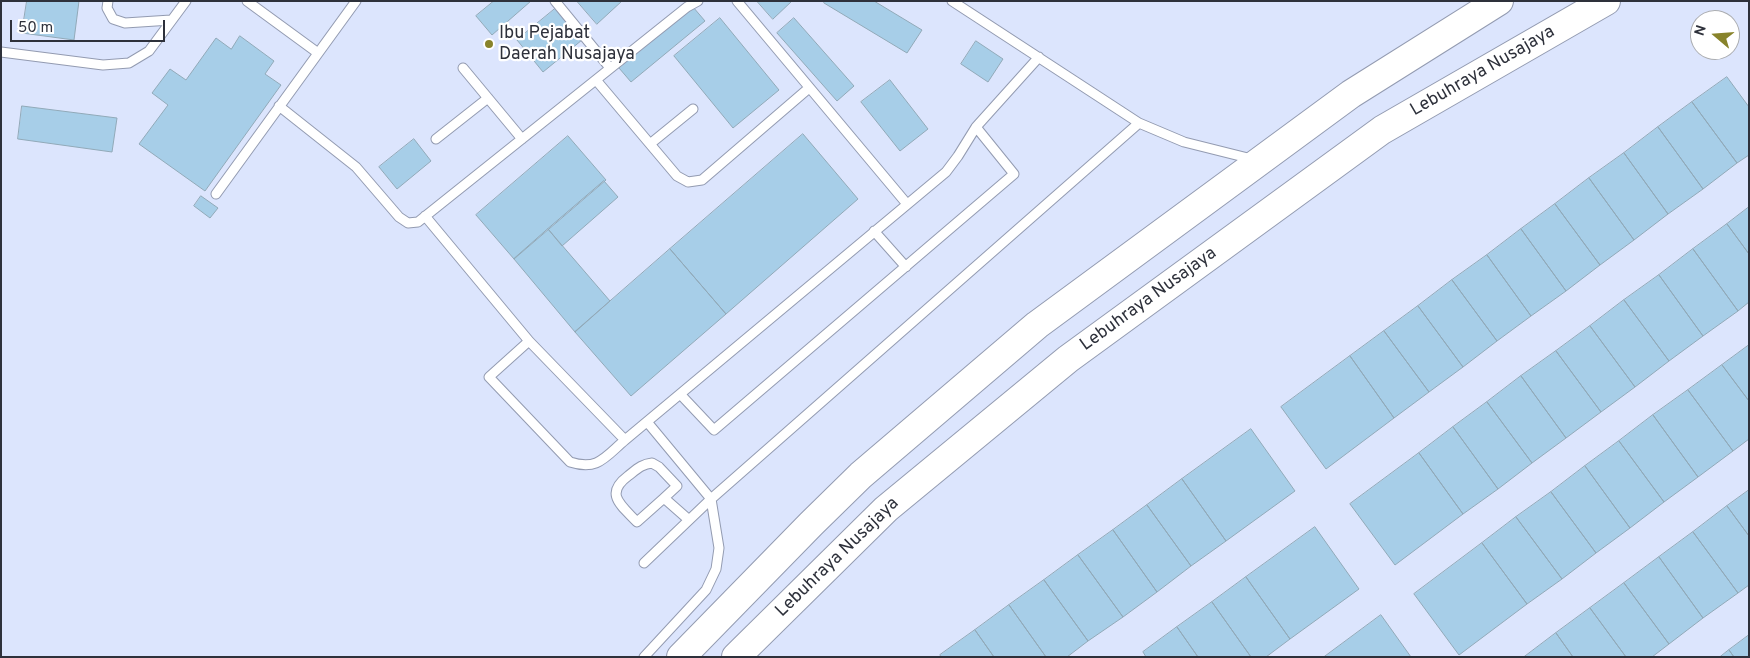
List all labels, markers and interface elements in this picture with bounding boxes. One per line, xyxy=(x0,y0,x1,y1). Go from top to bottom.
scale bar xyxy=(12,10,168,42)
north arrow xyxy=(1690,10,1740,60)
text: 50 m xyxy=(18,19,53,38)
street label: Lebuhraya Nusajaya xyxy=(1407,22,1559,122)
place label: Ibu Pejabat Daerah Nusajaya xyxy=(499,23,635,66)
text: N xyxy=(1692,23,1711,38)
marker: Ibu Pejabat Daerah Nusajaya xyxy=(483,38,495,50)
street label: Lebuhraya Nusajaya xyxy=(1077,243,1221,357)
street label: Lebuhraya Nusajaya xyxy=(772,494,904,622)

